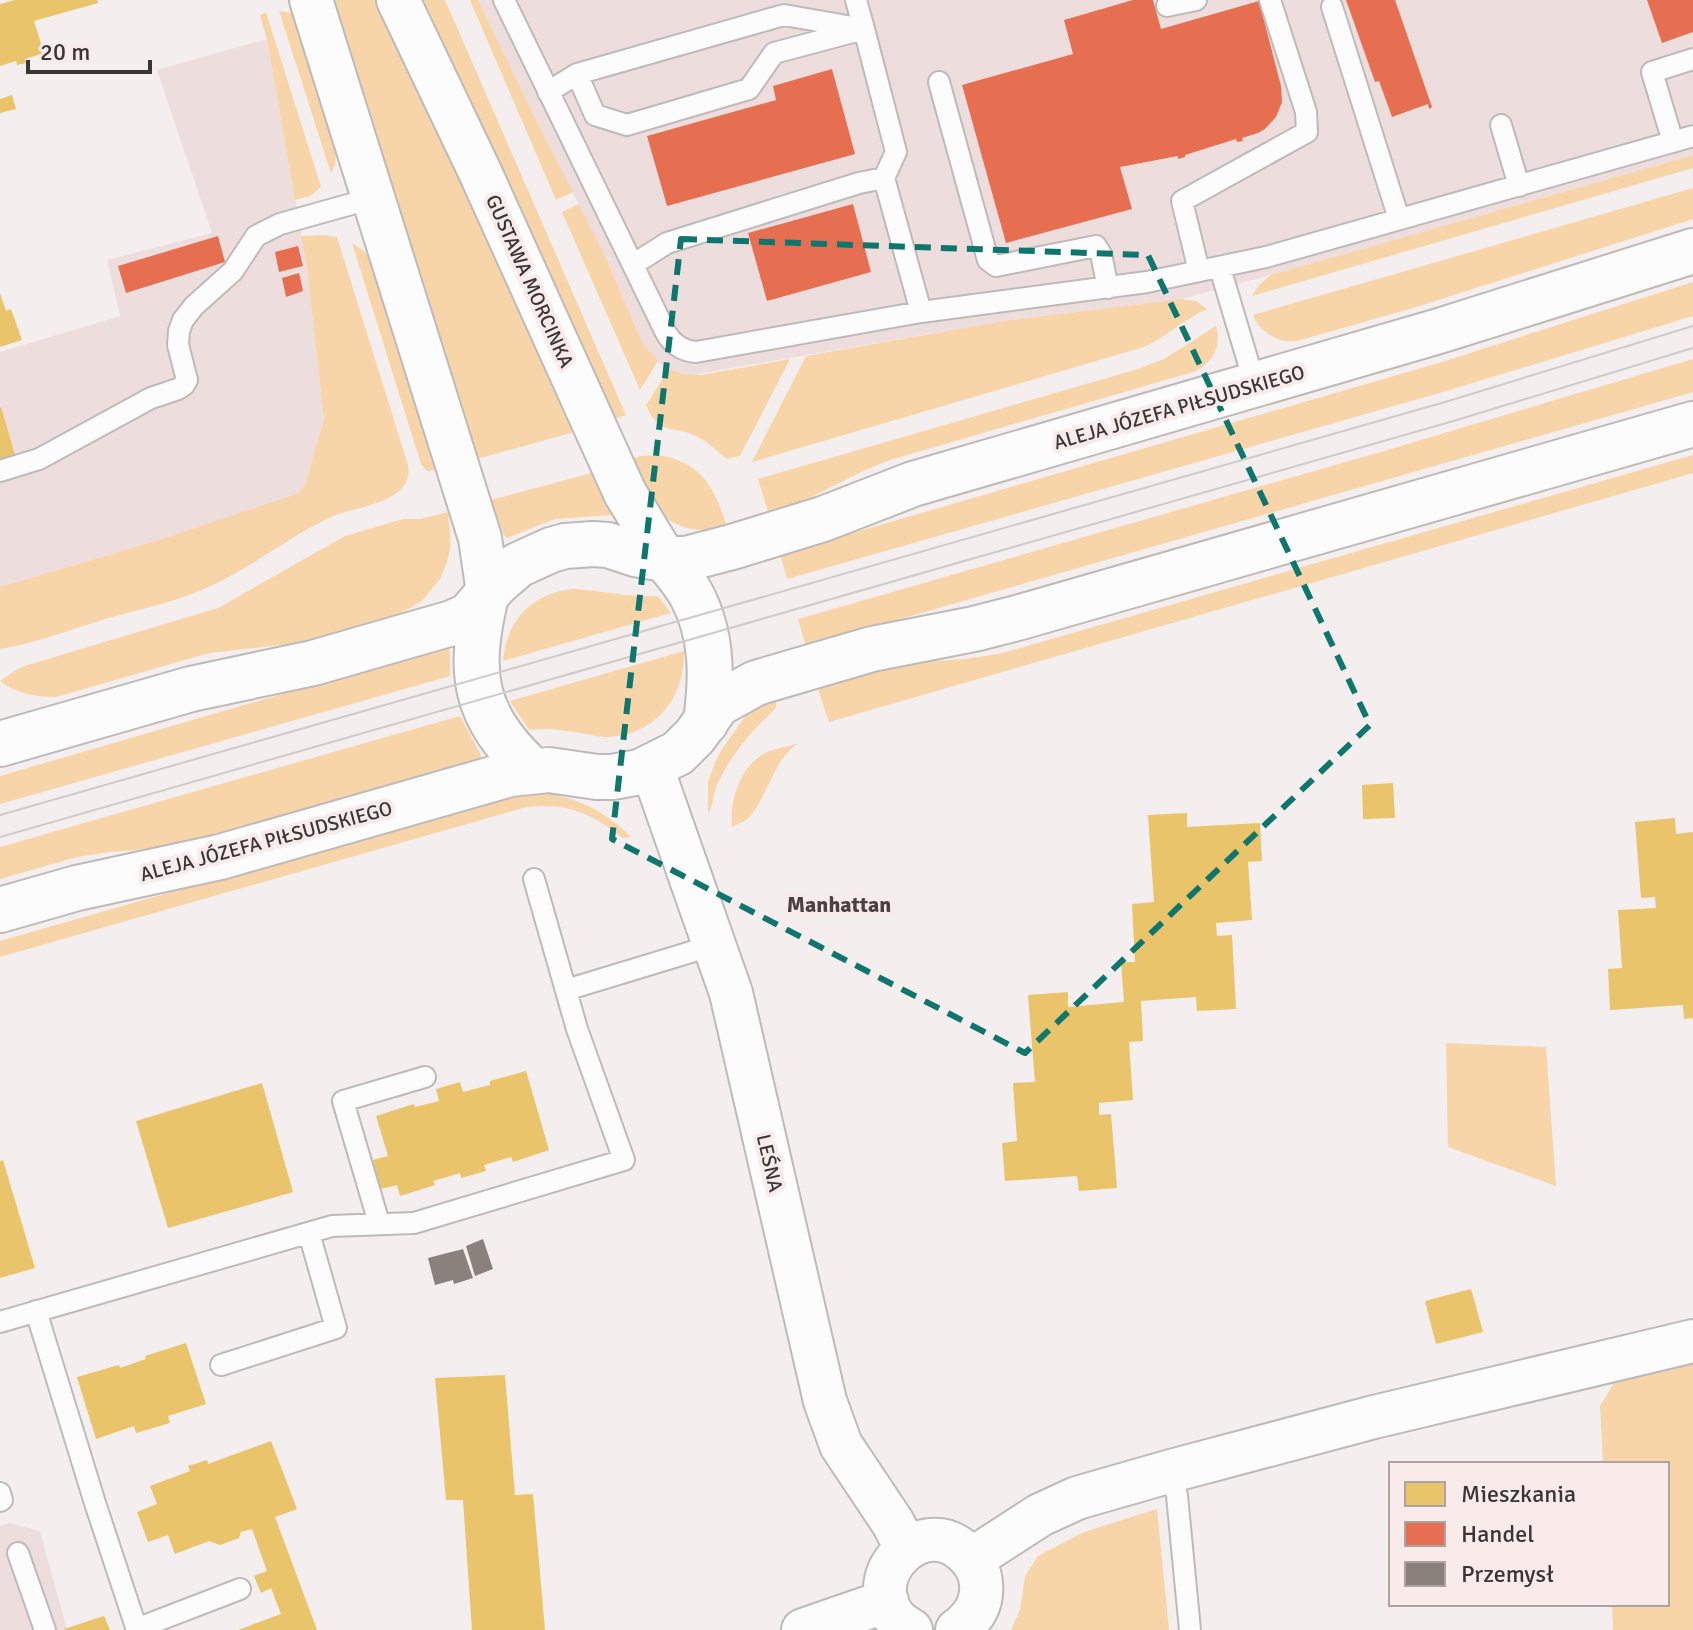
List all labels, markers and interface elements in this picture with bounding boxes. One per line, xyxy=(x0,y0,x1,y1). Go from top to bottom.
scale bar xyxy=(28,24,150,74)
text: 20 m xyxy=(40,37,90,67)
street label: GUSTAWA MORCINKA xyxy=(480,191,579,372)
street label: ALEJA JÓZEFA PIŁSUDSKIEGO xyxy=(1051,360,1308,455)
street label: ALEJA JÓZEFA PIŁSUDSKIEGO xyxy=(137,796,395,887)
district label: Manhattan xyxy=(787,891,891,918)
street label: LEŚNA xyxy=(751,1132,788,1194)
legend xyxy=(1389,1462,1669,1606)
text: Mieszkania xyxy=(1461,1479,1576,1509)
text: Handel xyxy=(1461,1519,1534,1549)
text: Przemysł xyxy=(1461,1559,1554,1589)

